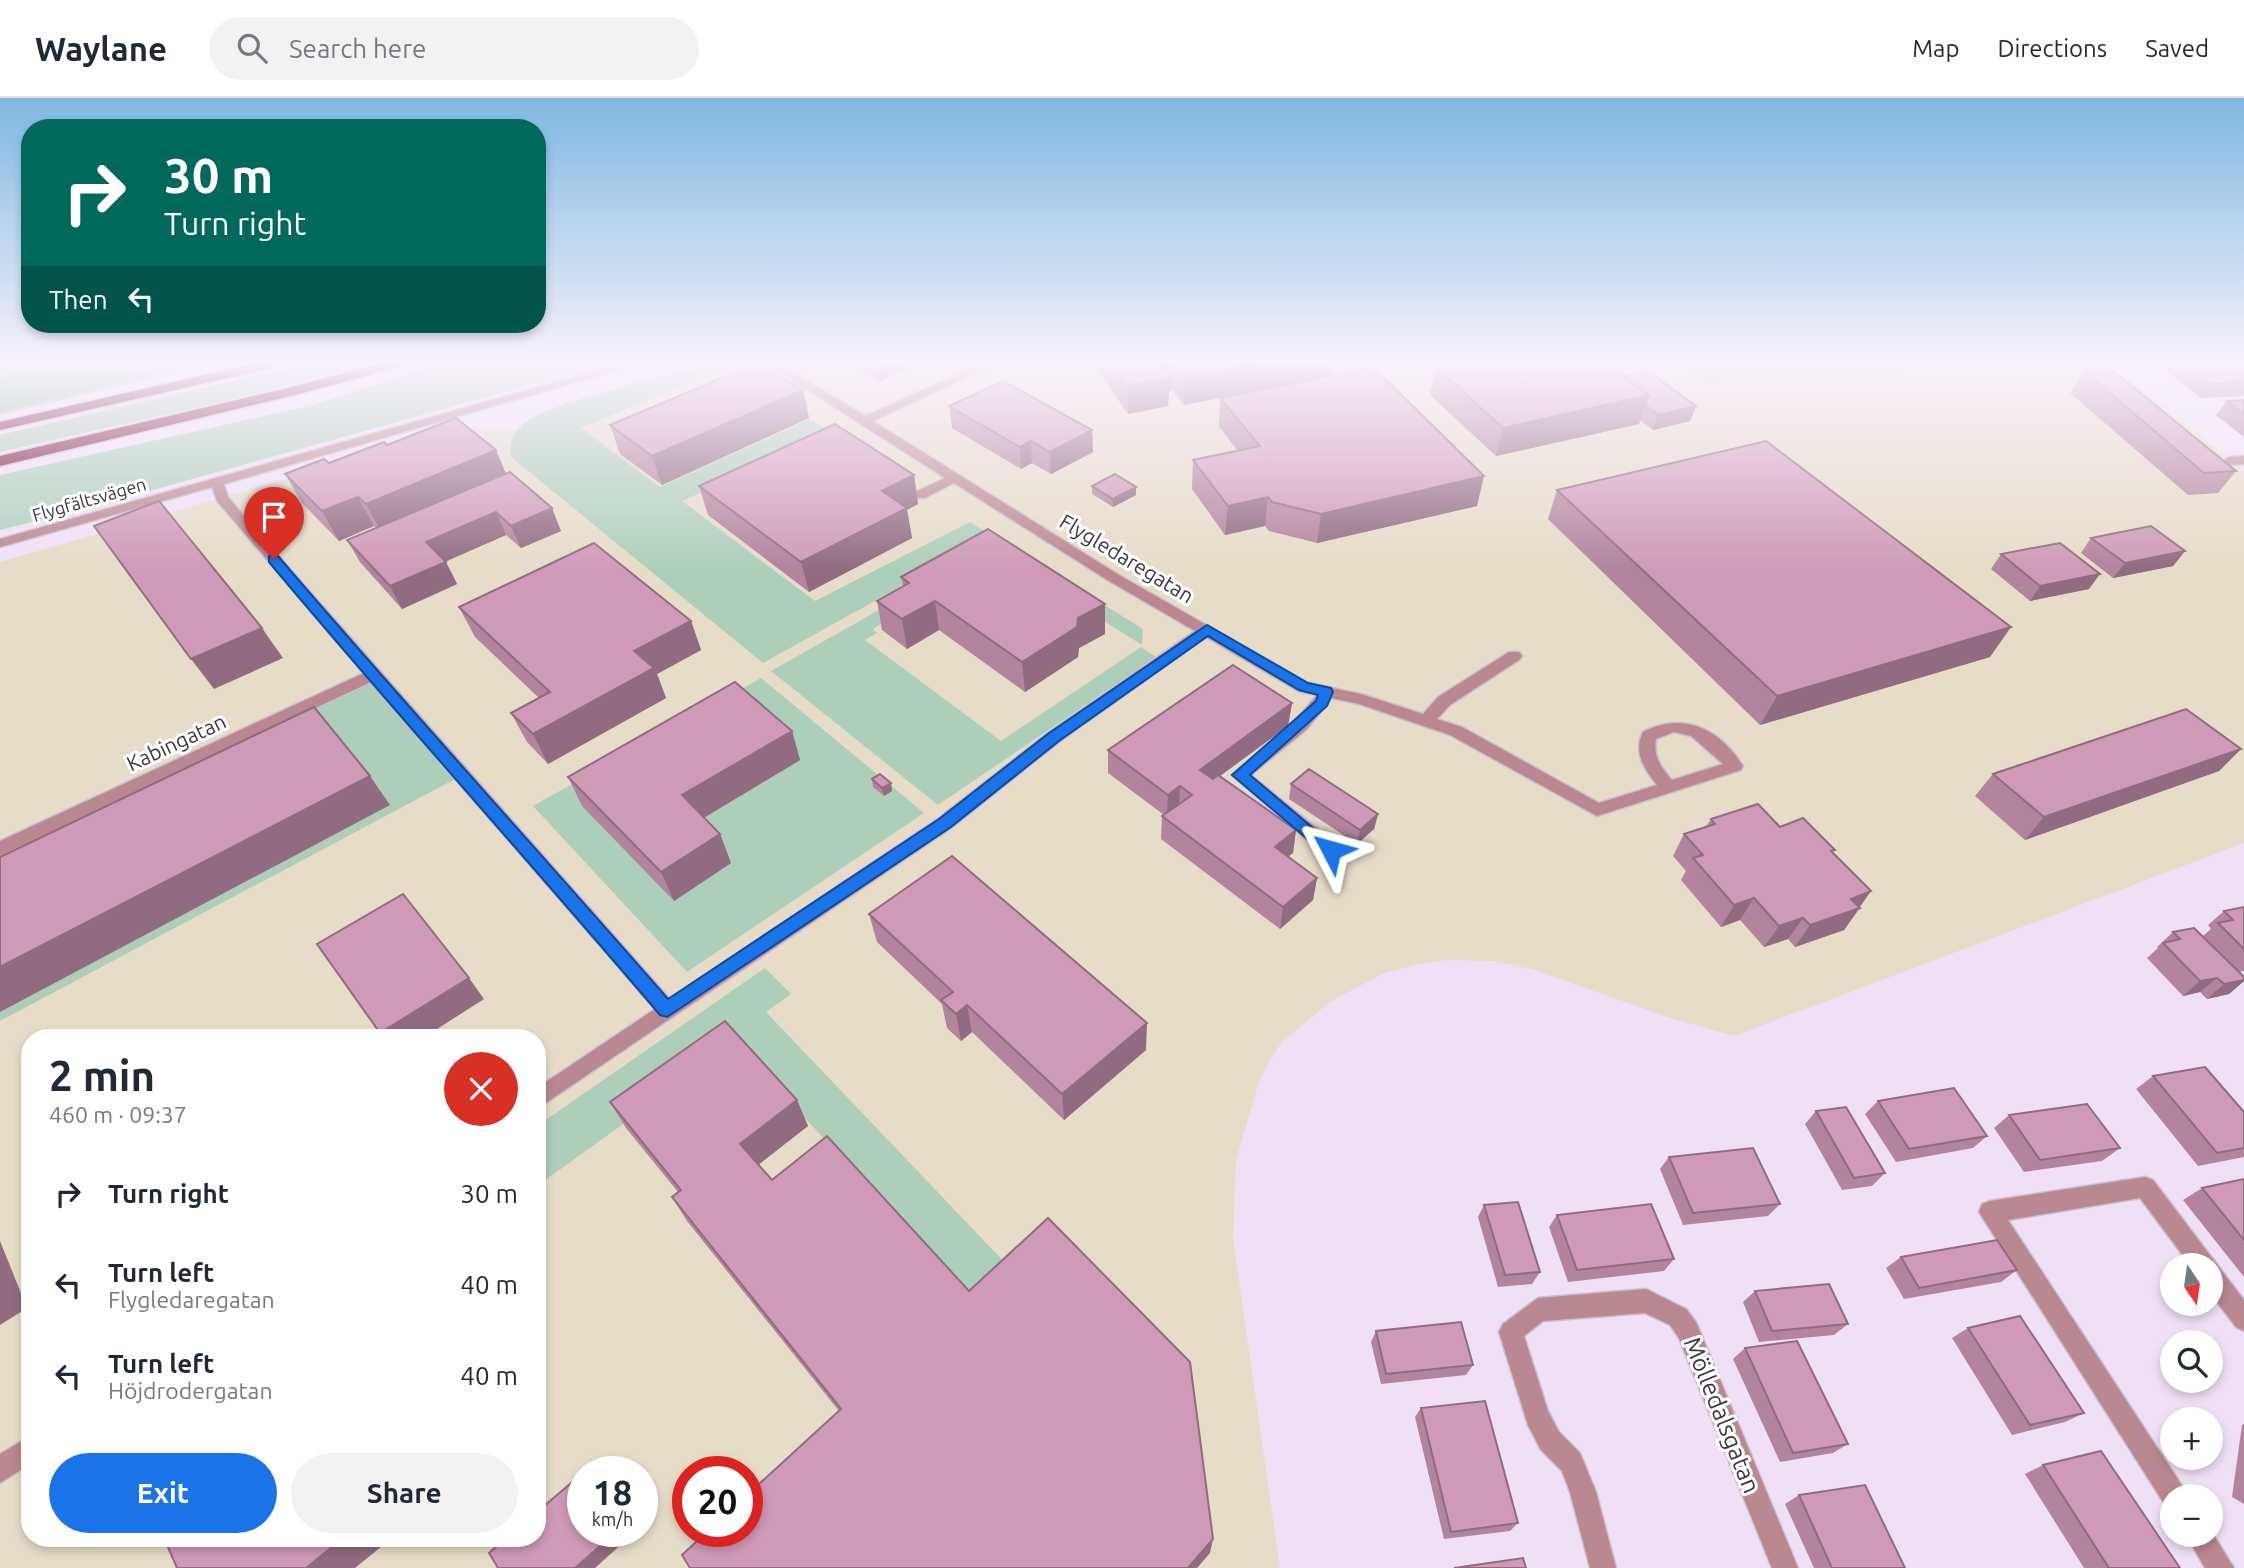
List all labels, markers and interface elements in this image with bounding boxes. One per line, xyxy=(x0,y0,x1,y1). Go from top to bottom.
search box xyxy=(209,17,699,80)
icon: search xyxy=(233,29,271,67)
text: Waylane xyxy=(35,30,167,67)
text: Search here xyxy=(289,34,426,63)
text: Map xyxy=(1912,35,1959,62)
text: Directions xyxy=(1997,35,2107,62)
text: Saved xyxy=(2145,35,2209,62)
icon: right xyxy=(49,147,140,238)
text: 30 m xyxy=(164,147,273,202)
text: Turn right xyxy=(164,205,306,241)
icon: left xyxy=(122,280,160,318)
text: Then xyxy=(49,285,108,314)
street label: Flygfältsvägen xyxy=(30,473,148,525)
pin xyxy=(244,487,304,559)
icon: arrive xyxy=(255,498,293,536)
street label: Flygledaregatan xyxy=(1056,509,1198,607)
street label: Kabingatan xyxy=(123,709,229,775)
position arrow xyxy=(1294,813,1368,887)
text: 2 min xyxy=(49,1052,155,1099)
button: close xyxy=(444,1052,518,1126)
text: 460 m · 09:37 xyxy=(49,1102,187,1127)
icon: right xyxy=(49,1175,87,1213)
text: Turn right xyxy=(108,1179,229,1208)
text: 30 m xyxy=(460,1179,518,1208)
north arrow xyxy=(2160,1253,2222,1316)
map controls xyxy=(2160,1253,2223,1547)
text: Turn left xyxy=(108,1258,214,1287)
icon: left xyxy=(49,1266,87,1304)
text: 40 m xyxy=(460,1270,518,1299)
text: Flygledaregatan xyxy=(108,1287,275,1312)
button: search xyxy=(2160,1330,2223,1393)
street label: Mölledalsgatan xyxy=(1679,1333,1765,1497)
text: Turn left xyxy=(108,1349,214,1378)
icon: left xyxy=(49,1357,87,1395)
text: 40 m xyxy=(460,1361,518,1390)
text: Höjdrodergatan xyxy=(108,1378,273,1403)
button: + xyxy=(2160,1407,2223,1470)
button: Exit xyxy=(49,1453,277,1533)
button: Share xyxy=(291,1453,518,1533)
speed limit sign: 20 xyxy=(672,1456,763,1547)
text: 18 xyxy=(593,1472,632,1512)
button: − xyxy=(2160,1484,2223,1547)
text: km/h xyxy=(592,1509,633,1529)

